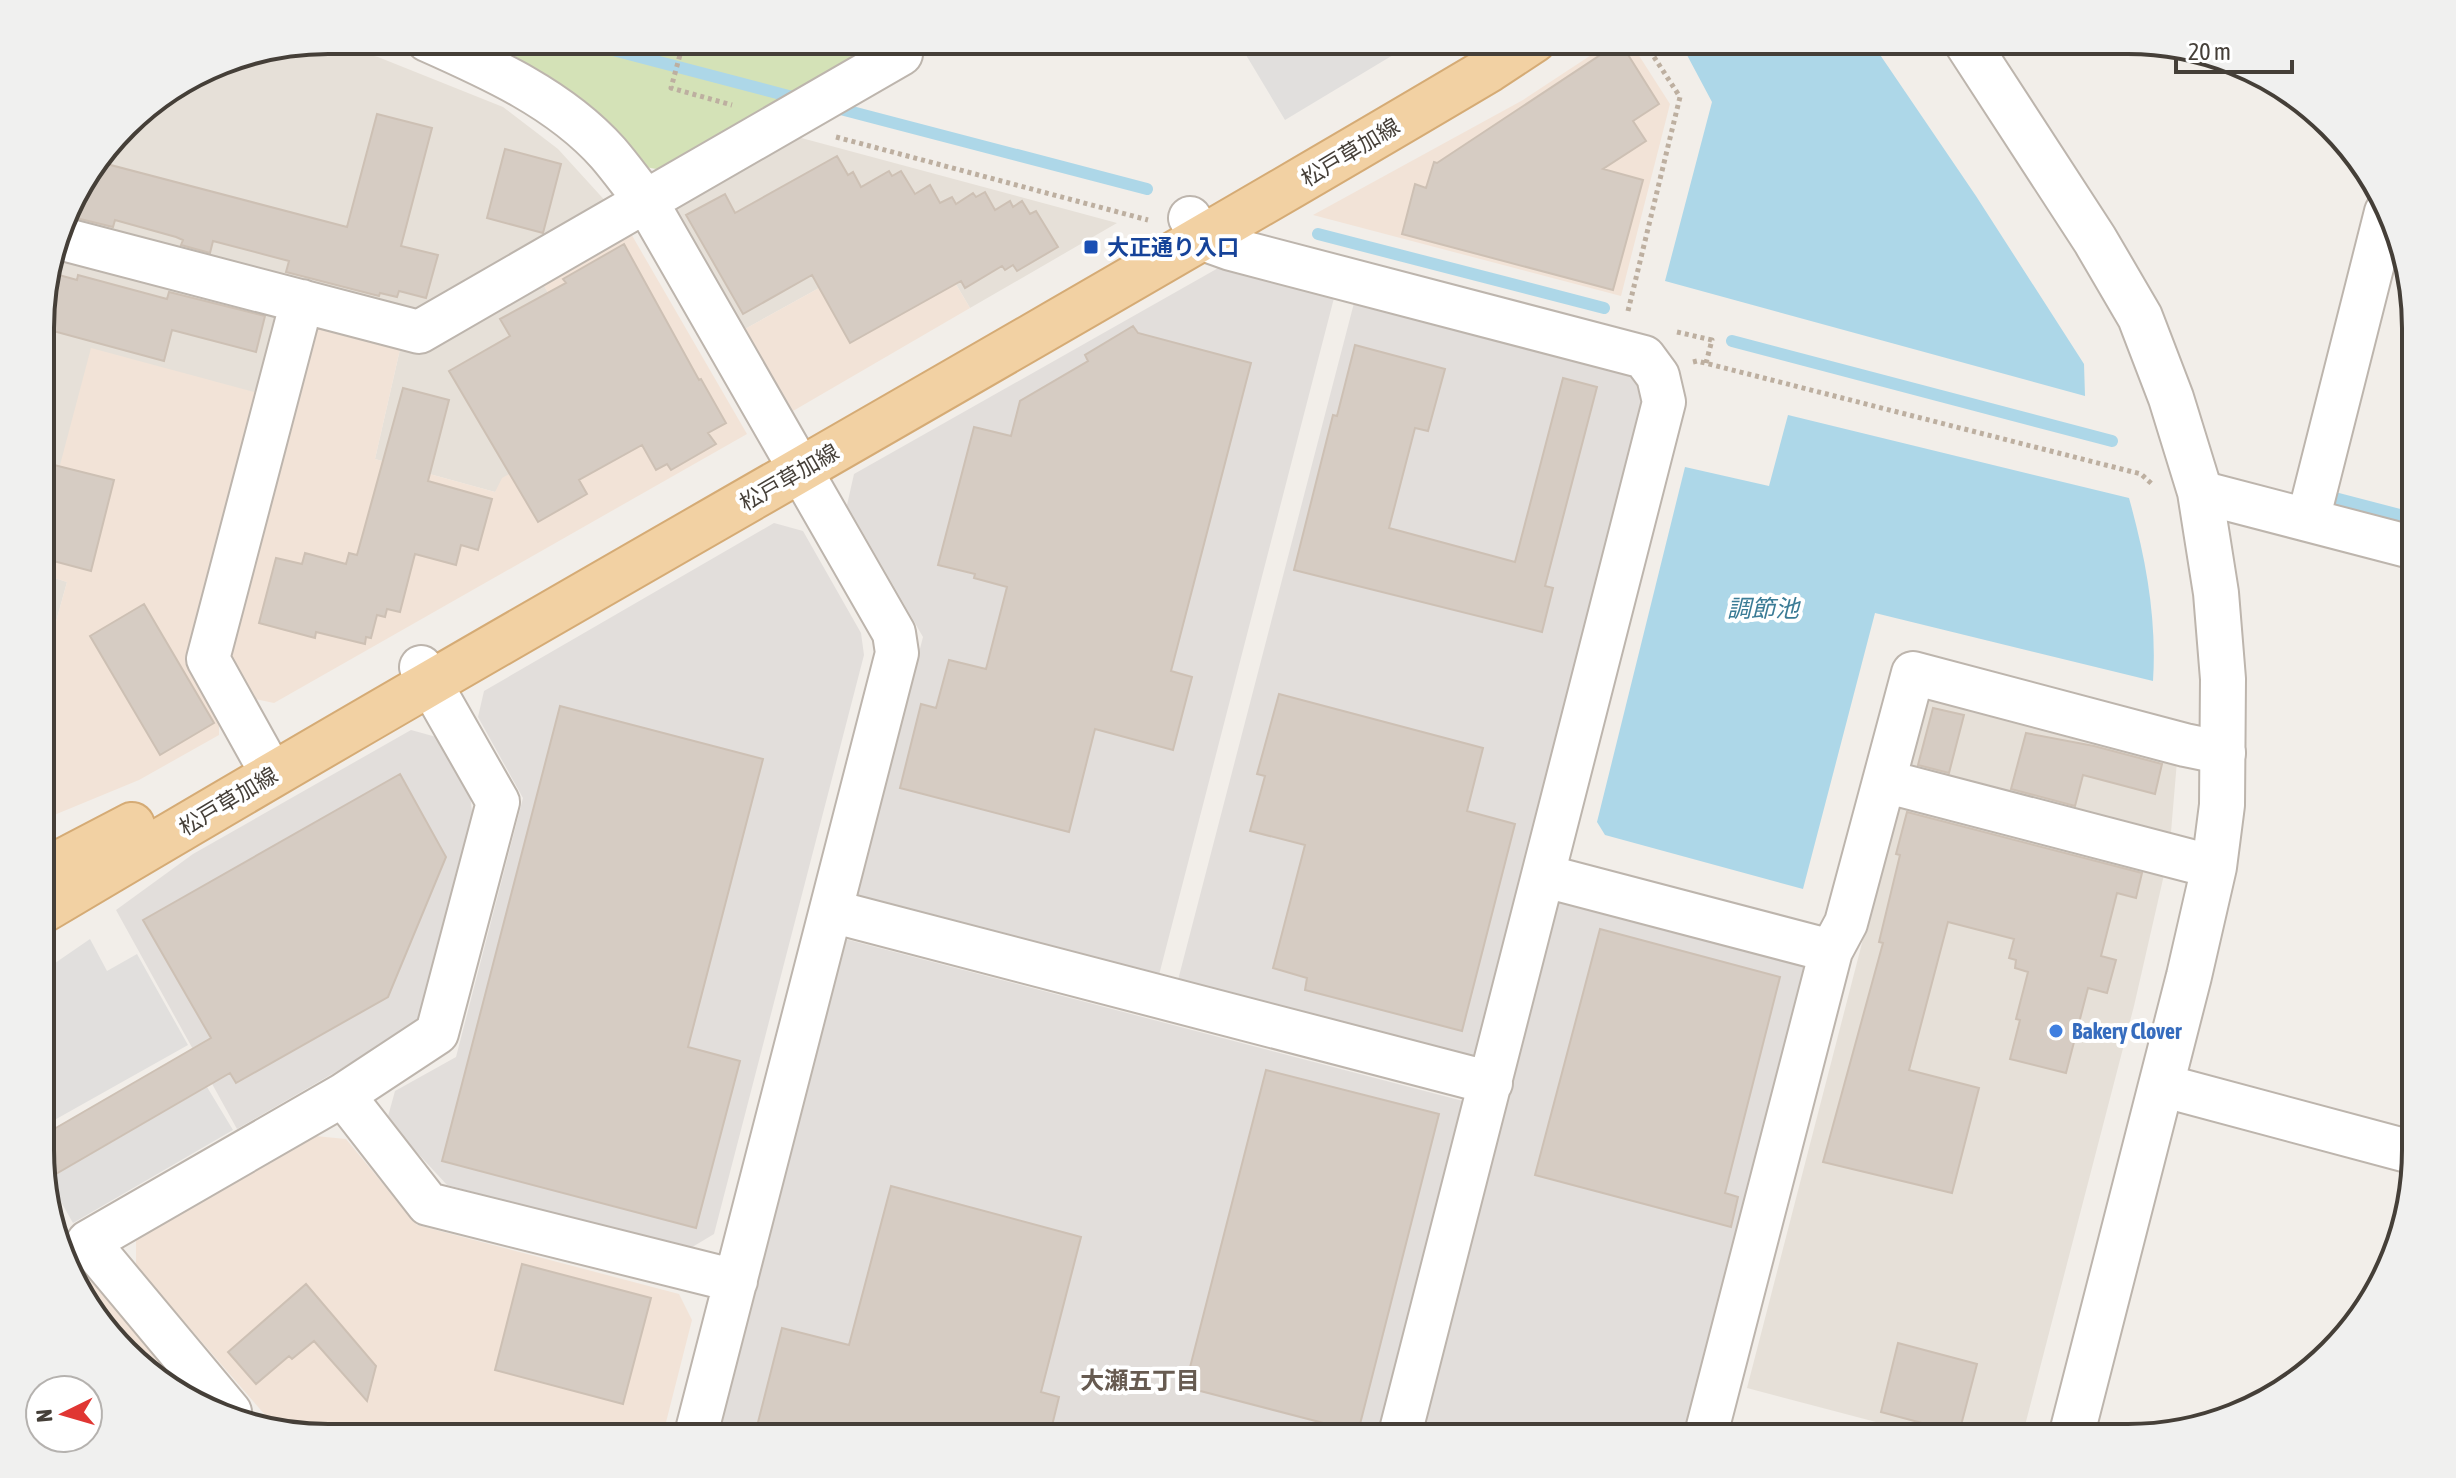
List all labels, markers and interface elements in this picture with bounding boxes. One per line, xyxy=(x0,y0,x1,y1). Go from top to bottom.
scale bar xyxy=(2176,24,2292,74)
text: 20 m xyxy=(2188,38,2231,65)
street label: 松戸草加線 xyxy=(1296,113,1404,191)
place label: 大正通り入口 xyxy=(1107,234,1239,260)
marker: 大正通り入口 xyxy=(1082,238,1100,256)
street label: 松戸草加線 xyxy=(735,438,843,516)
water label: 調節池 xyxy=(1727,595,1801,622)
street label: 松戸草加線 xyxy=(174,762,282,840)
place label: Bakery Clover xyxy=(2072,1018,2182,1044)
marker: Bakery Clover xyxy=(2047,1022,2065,1040)
district label: 大瀬五丁目 xyxy=(1080,1367,1200,1394)
north arrow xyxy=(24,1374,104,1454)
text: N xyxy=(31,1408,58,1423)

